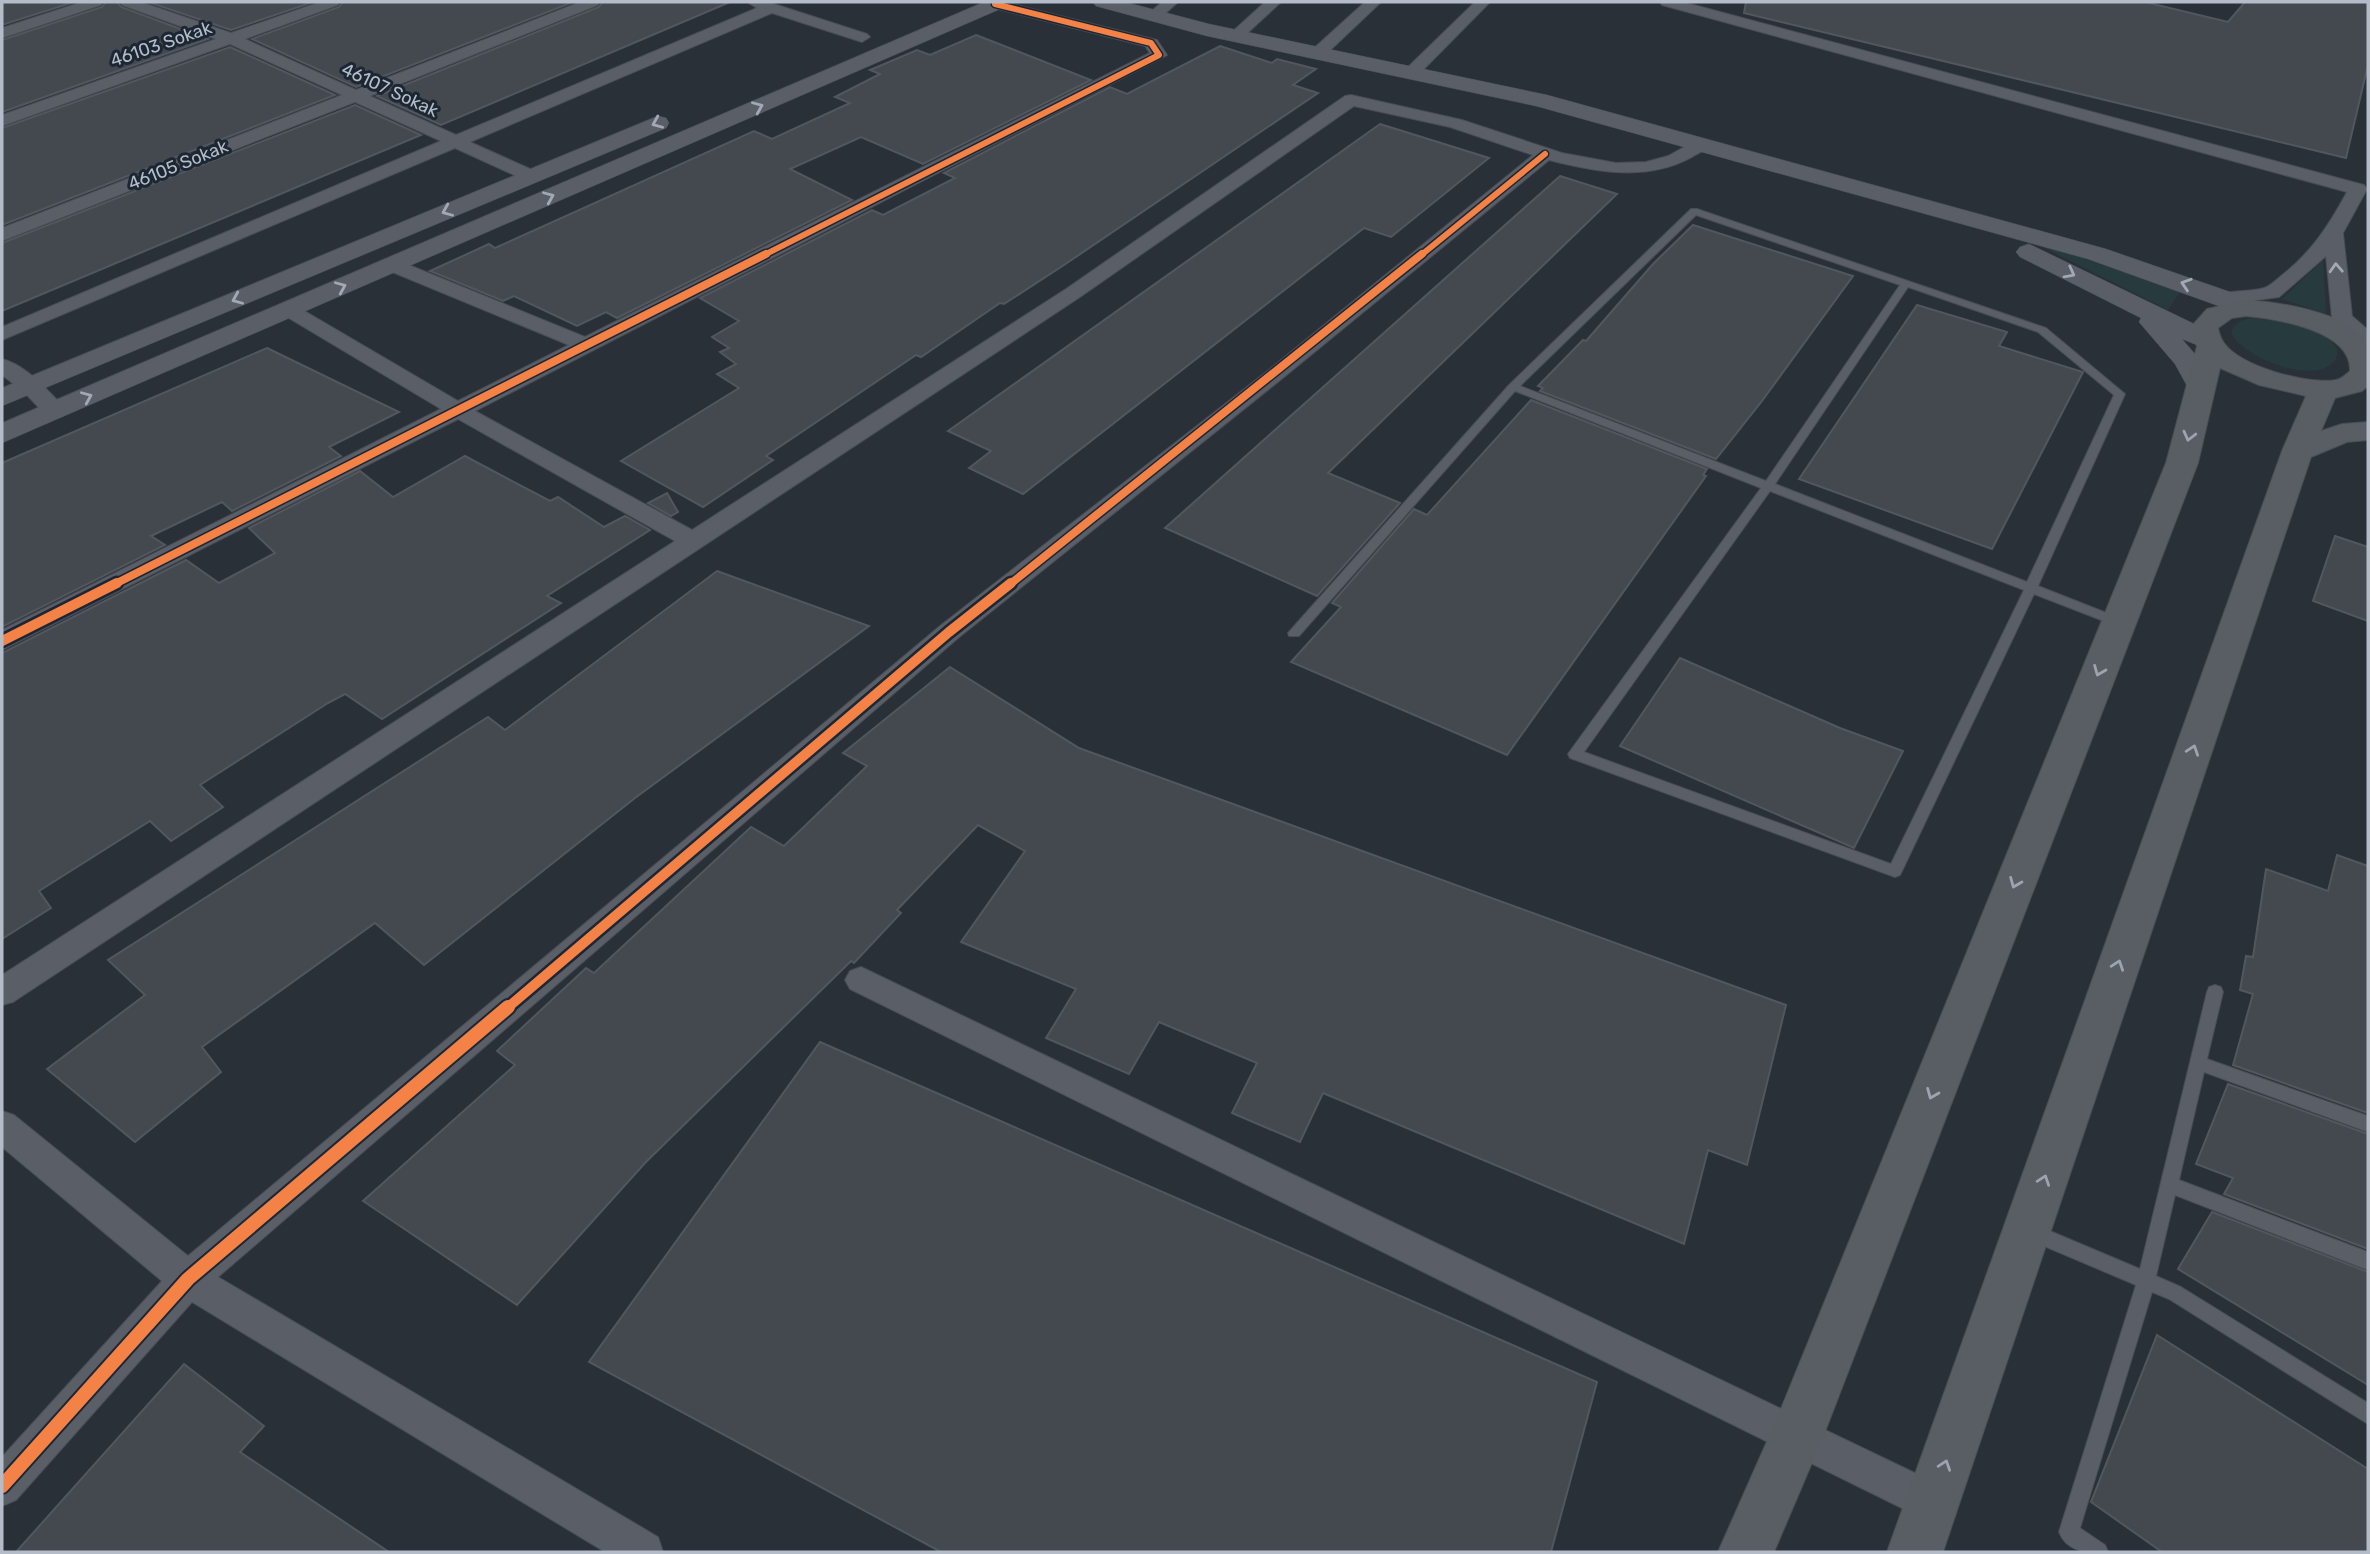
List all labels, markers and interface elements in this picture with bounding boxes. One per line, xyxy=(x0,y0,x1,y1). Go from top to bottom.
street label: 46103 Sokak xyxy=(107,16,215,72)
street label: 46107 Sokak xyxy=(338,58,443,122)
one-way arrow xyxy=(751,101,763,115)
one-way arrow xyxy=(652,115,664,129)
street label: 46105 Sokak xyxy=(125,135,232,195)
one-way arrow xyxy=(542,191,555,205)
one-way arrow xyxy=(442,203,454,217)
one-way arrow xyxy=(2329,263,2344,274)
one-way arrow xyxy=(2062,265,2075,279)
one-way arrow xyxy=(2181,278,2193,292)
one-way arrow xyxy=(334,282,346,296)
one-way arrow xyxy=(232,291,245,305)
one-way arrow xyxy=(80,391,92,405)
one-way arrow xyxy=(2183,430,2197,442)
one-way arrow xyxy=(2093,665,2107,677)
one-way arrow xyxy=(2185,745,2199,757)
one-way arrow xyxy=(2010,876,2024,888)
one-way arrow xyxy=(2110,960,2124,972)
one-way arrow xyxy=(1926,1088,1940,1100)
one-way arrow xyxy=(2036,1175,2050,1187)
one-way arrow xyxy=(1937,1459,1951,1471)

